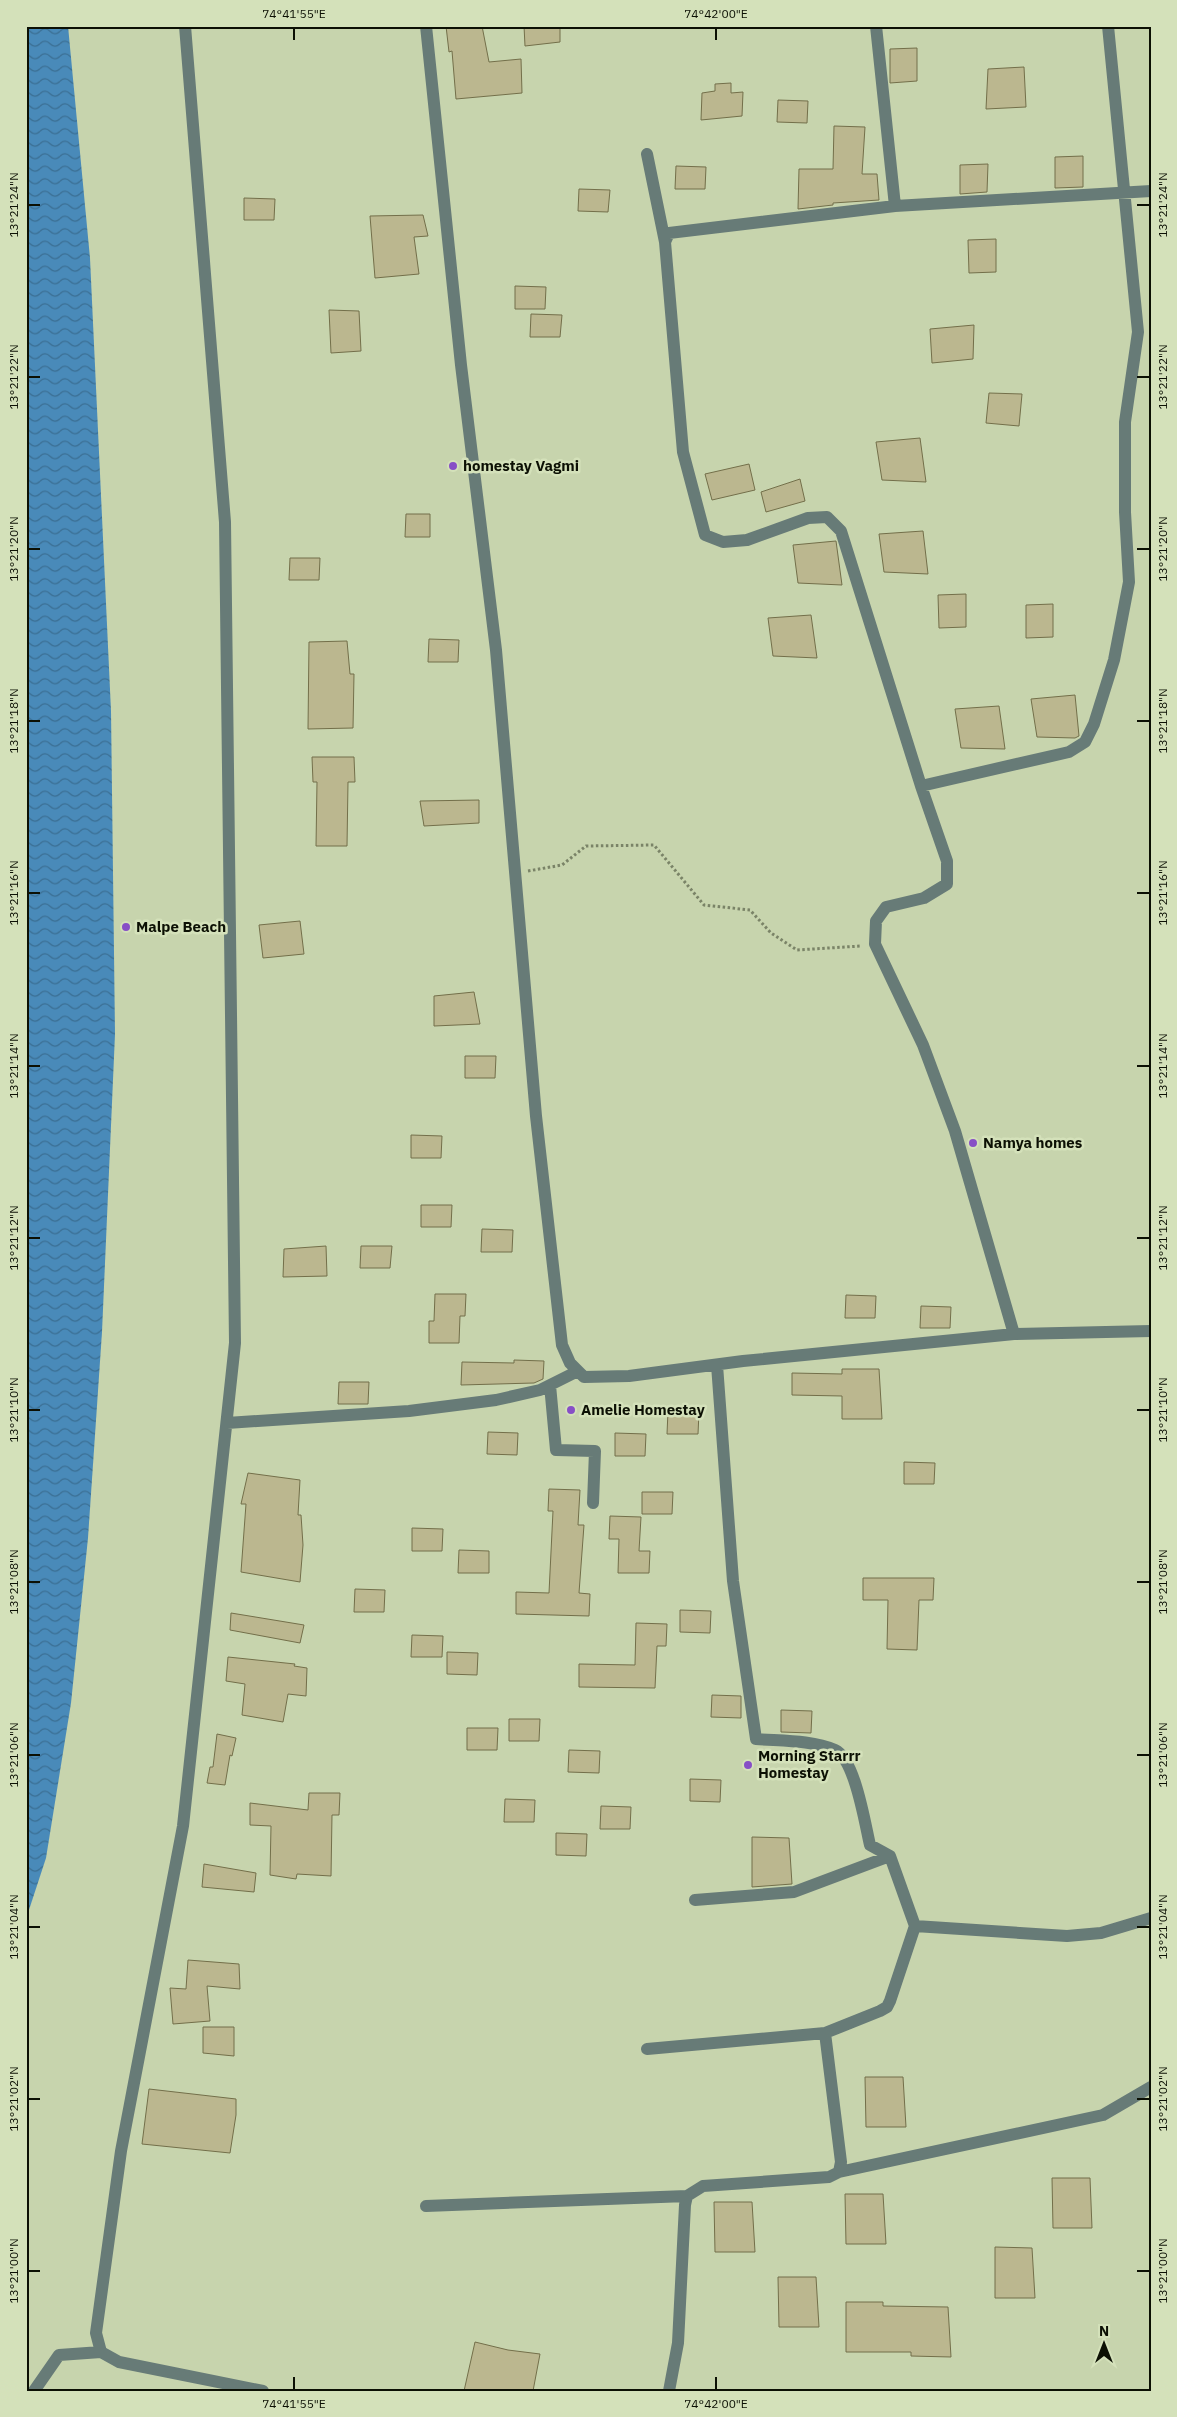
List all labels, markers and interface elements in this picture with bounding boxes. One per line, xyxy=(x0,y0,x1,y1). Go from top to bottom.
text: 74°41'55"E xyxy=(262,6,326,21)
text: 74°42'00"E xyxy=(684,6,748,21)
text: 13°21'24"N xyxy=(6,172,21,238)
text: 13°21'24"N xyxy=(1155,172,1170,238)
text: 13°21'22"N xyxy=(6,344,21,410)
text: 13°21'22"N xyxy=(1155,344,1170,410)
place label: homestay Vagmi xyxy=(463,456,579,475)
marker: homestay Vagmi xyxy=(447,460,459,472)
text: 13°21'20"N xyxy=(6,516,21,582)
text: 13°21'20"N xyxy=(1155,516,1170,582)
text: 13°21'18"N xyxy=(6,688,21,754)
text: 13°21'18"N xyxy=(1155,688,1170,754)
text: 13°21'16"N xyxy=(6,860,21,926)
text: 13°21'16"N xyxy=(1155,860,1170,926)
place label: Malpe Beach xyxy=(136,917,226,936)
marker: Malpe Beach xyxy=(120,921,132,933)
text: 13°21'14"N xyxy=(6,1033,21,1099)
text: 13°21'14"N xyxy=(1155,1033,1170,1099)
place label: Namya homes xyxy=(983,1133,1083,1152)
marker: Namya homes xyxy=(967,1137,979,1149)
text: 13°21'12"N xyxy=(6,1205,21,1271)
text: 13°21'12"N xyxy=(1155,1205,1170,1271)
text: 13°21'10"N xyxy=(6,1377,21,1443)
text: 13°21'10"N xyxy=(1155,1377,1170,1443)
place label: Amelie Homestay xyxy=(581,1400,705,1419)
marker: Amelie Homestay xyxy=(565,1404,577,1416)
text: 13°21'08"N xyxy=(6,1549,21,1615)
text: 13°21'08"N xyxy=(1155,1549,1170,1615)
text: 13°21'06"N xyxy=(6,1722,21,1788)
text: 13°21'06"N xyxy=(1155,1722,1170,1788)
place label: Morning Starrr Homestay xyxy=(758,1746,861,1782)
marker: Morning Starrr Homestay xyxy=(742,1759,754,1771)
text: 13°21'04"N xyxy=(6,1894,21,1960)
text: 13°21'04"N xyxy=(1155,1894,1170,1960)
text: 13°21'02"N xyxy=(6,2066,21,2132)
text: 13°21'02"N xyxy=(1155,2066,1170,2132)
text: 13°21'00"N xyxy=(6,2238,21,2304)
text: 13°21'00"N xyxy=(1155,2238,1170,2304)
north arrow xyxy=(1080,2320,1130,2370)
text: N xyxy=(1099,2322,1109,2340)
text: 74°41'55"E xyxy=(262,2396,326,2411)
text: 74°42'00"E xyxy=(684,2396,748,2411)

